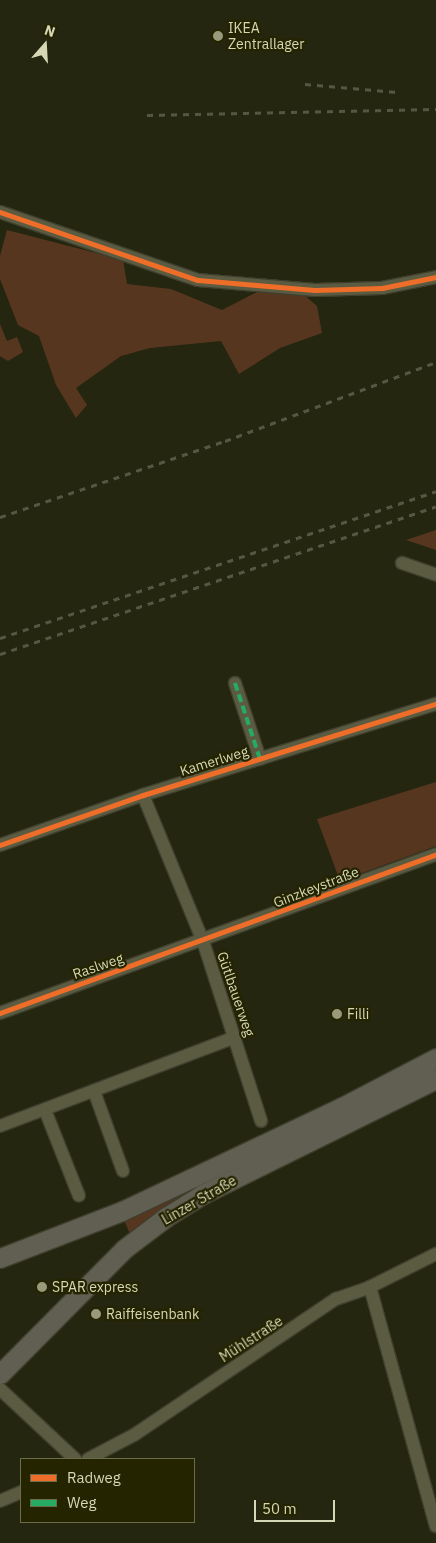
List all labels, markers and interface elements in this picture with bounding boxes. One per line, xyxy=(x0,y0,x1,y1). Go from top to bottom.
north arrow xyxy=(20,20,70,70)
place label: IKEA Zentrallager xyxy=(228,20,304,52)
text: N xyxy=(42,21,58,41)
marker: IKEA Zentrallager xyxy=(212,30,224,42)
street label: Kamerlweg xyxy=(178,743,250,779)
street label: Ginzkeystraße xyxy=(271,863,361,911)
street label: Raslweg xyxy=(70,949,126,983)
street label: Gütlbauerweg xyxy=(214,949,258,1039)
place label: Filli xyxy=(347,1006,369,1022)
marker: Filli xyxy=(331,1008,343,1020)
street label: Linzer Straße xyxy=(159,1172,239,1228)
place label: SPAR express xyxy=(52,1279,138,1295)
marker: SPAR express xyxy=(36,1281,48,1293)
place label: Raiffeisenbank xyxy=(106,1306,199,1322)
marker: Raiffeisenbank xyxy=(90,1308,102,1320)
street label: Mühlstraße xyxy=(216,1312,286,1366)
legend xyxy=(20,1458,195,1523)
text: Radweg xyxy=(67,1468,121,1487)
scale bar xyxy=(256,1490,337,1522)
text: Weg xyxy=(67,1493,96,1512)
text: 50 m xyxy=(262,1499,297,1518)

